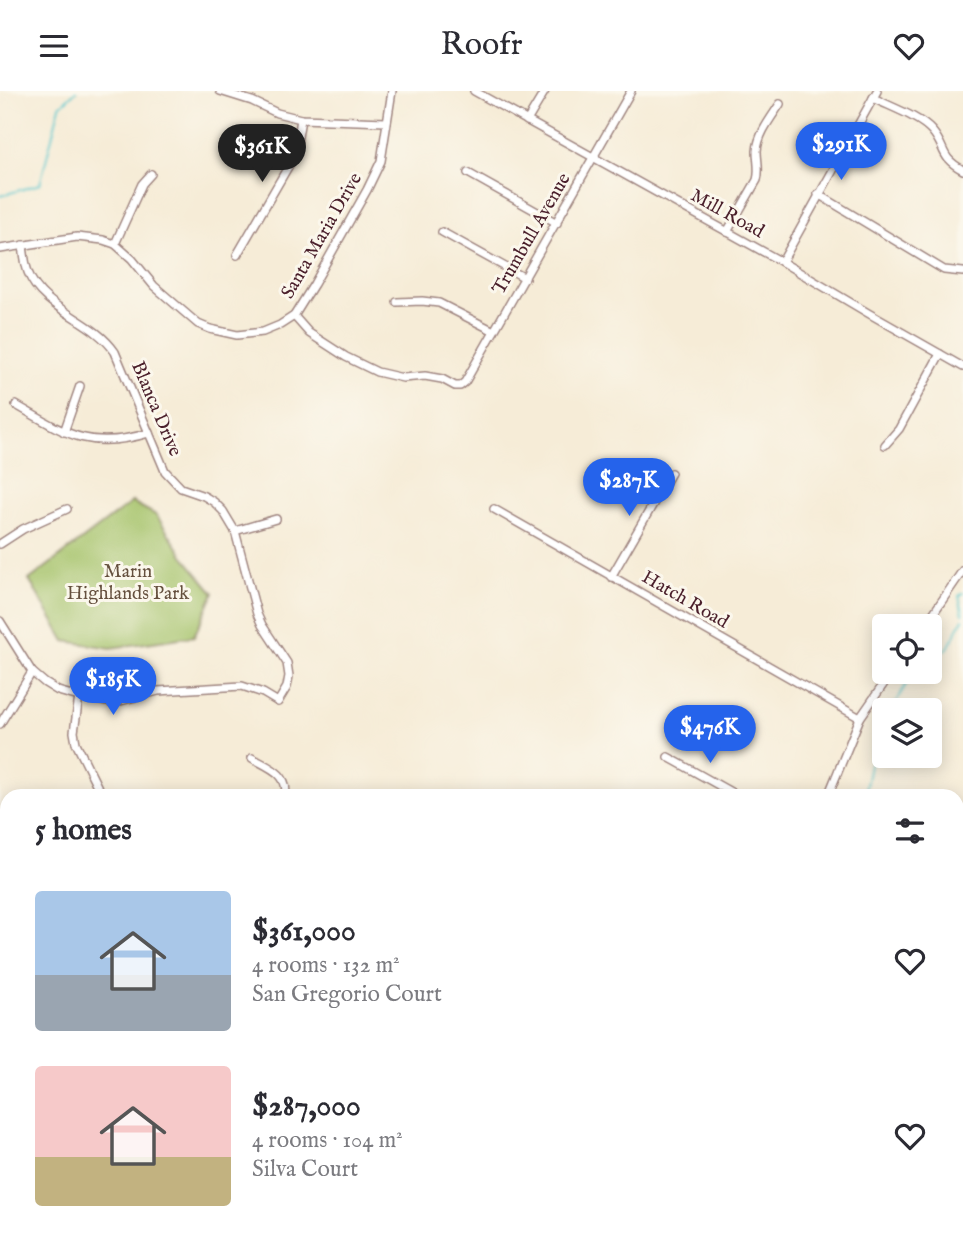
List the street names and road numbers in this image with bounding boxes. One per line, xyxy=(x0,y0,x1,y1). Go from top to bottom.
street label: Santa Maria Drive xyxy=(276,168,368,303)
street label: Trumbull Avenue xyxy=(488,169,577,299)
street label: Mill Road xyxy=(686,184,769,244)
street label: Blanca Drive xyxy=(125,358,187,460)
street label: Hatch Road xyxy=(637,566,733,635)

